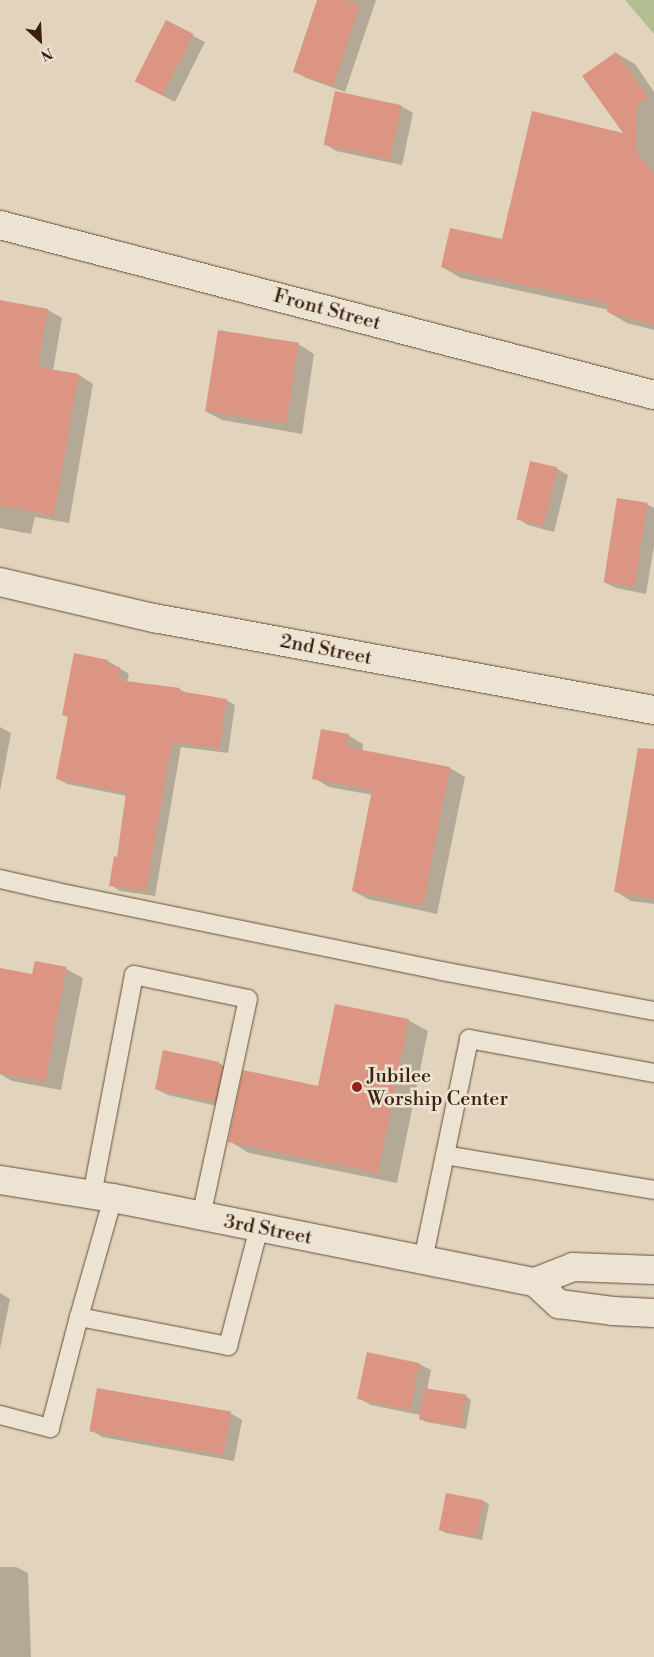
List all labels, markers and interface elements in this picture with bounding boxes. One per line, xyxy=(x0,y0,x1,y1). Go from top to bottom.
north arrow xyxy=(15,15,65,65)
text: N xyxy=(38,43,55,64)
street label: Front Street xyxy=(271,284,383,336)
street label: 2nd Street xyxy=(278,629,374,671)
place label: Jubilee Worship Center xyxy=(367,1064,508,1111)
marker: Jubilee Worship Center xyxy=(351,1081,363,1093)
street label: 3rd Street xyxy=(222,1210,314,1250)

